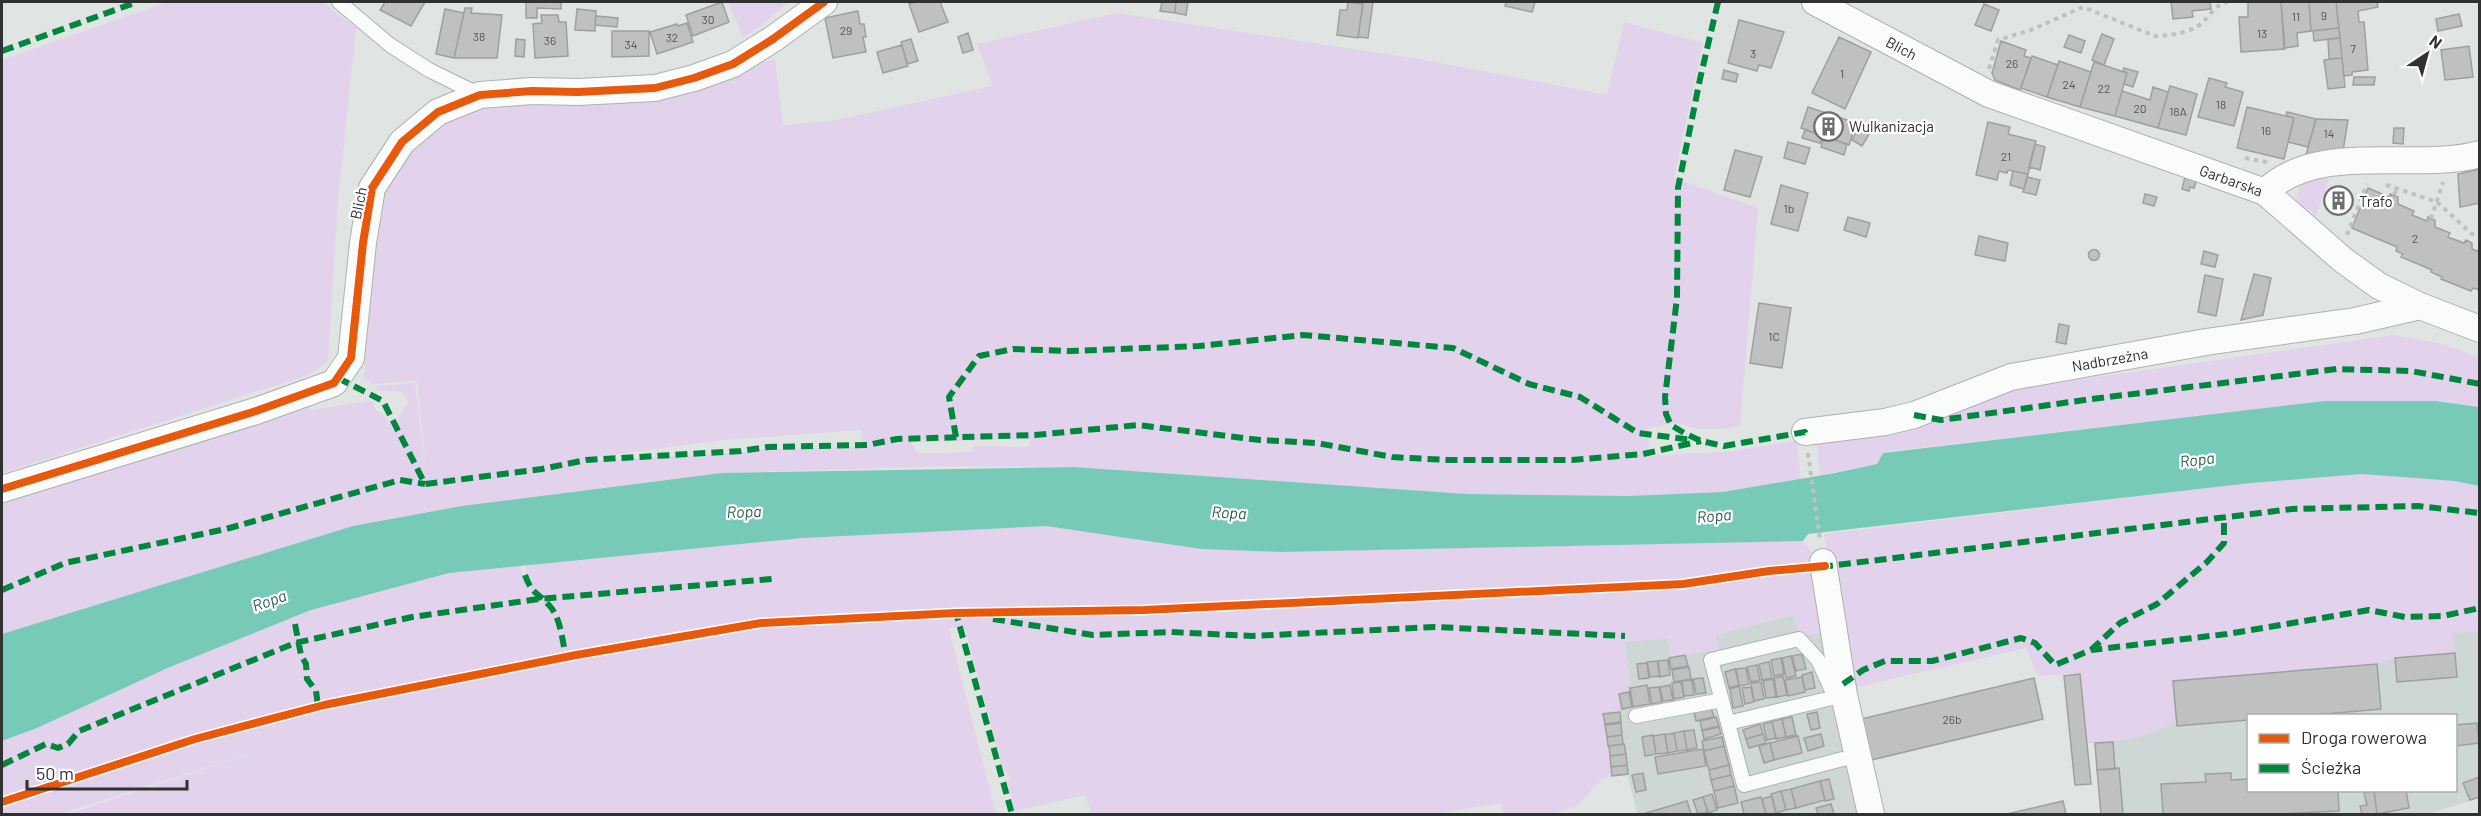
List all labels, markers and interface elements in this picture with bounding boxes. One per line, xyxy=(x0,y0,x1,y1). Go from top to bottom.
house number: 9 xyxy=(2321,8,2327,22)
house number: 11 xyxy=(2292,9,2300,23)
house number: 30 xyxy=(702,12,714,26)
house number: 29 xyxy=(840,23,852,37)
north arrow xyxy=(2397,24,2457,84)
house number: 13 xyxy=(2257,26,2267,40)
house number: 38 xyxy=(473,29,485,43)
house number: 32 xyxy=(666,30,678,44)
text: N xyxy=(2426,31,2446,52)
street label: Blich xyxy=(1883,32,1920,63)
house number: 36 xyxy=(544,33,556,47)
house number: 34 xyxy=(625,37,637,51)
house number: 7 xyxy=(2350,41,2356,55)
house number: 3 xyxy=(1750,46,1756,60)
house number: 26 xyxy=(2006,56,2018,70)
house number: 1 xyxy=(1840,66,1844,80)
house number: 24 xyxy=(2062,77,2076,91)
house number: 22 xyxy=(2098,81,2110,95)
house number: 18 xyxy=(2216,97,2226,111)
house number: 20 xyxy=(2133,101,2147,115)
house number: 18A xyxy=(2169,104,2187,118)
building icon: Wulkanizacja xyxy=(1812,110,1844,142)
place label: Wulkanizacja xyxy=(1849,117,1934,135)
house number: 16 xyxy=(2261,123,2271,137)
house number: 14 xyxy=(2324,126,2334,140)
house number: 21 xyxy=(2001,149,2011,163)
street label: Garbarska xyxy=(2197,161,2265,200)
street label: Blich xyxy=(346,185,370,221)
building icon: Trafo xyxy=(2322,185,2354,217)
place label: Trafo xyxy=(2359,192,2393,210)
house number: 1b xyxy=(1784,201,1794,215)
house number: 2 xyxy=(2412,231,2418,245)
house number: 1C xyxy=(1768,329,1780,343)
street label: Nadbrzeżna xyxy=(2070,344,2149,375)
water label: Ropa xyxy=(2178,447,2216,471)
water label: Ropa xyxy=(726,501,762,521)
water label: Ropa xyxy=(1211,502,1247,522)
water label: Ropa xyxy=(1696,504,1732,526)
water label: Ropa xyxy=(249,585,289,615)
house number: 26b xyxy=(1942,712,1962,726)
legend xyxy=(2247,714,2457,792)
text: Droga rowerowa xyxy=(2301,726,2427,748)
scale bar xyxy=(27,753,188,791)
text: Ścieżka xyxy=(2301,756,2361,778)
text: 50 m xyxy=(36,762,74,784)

